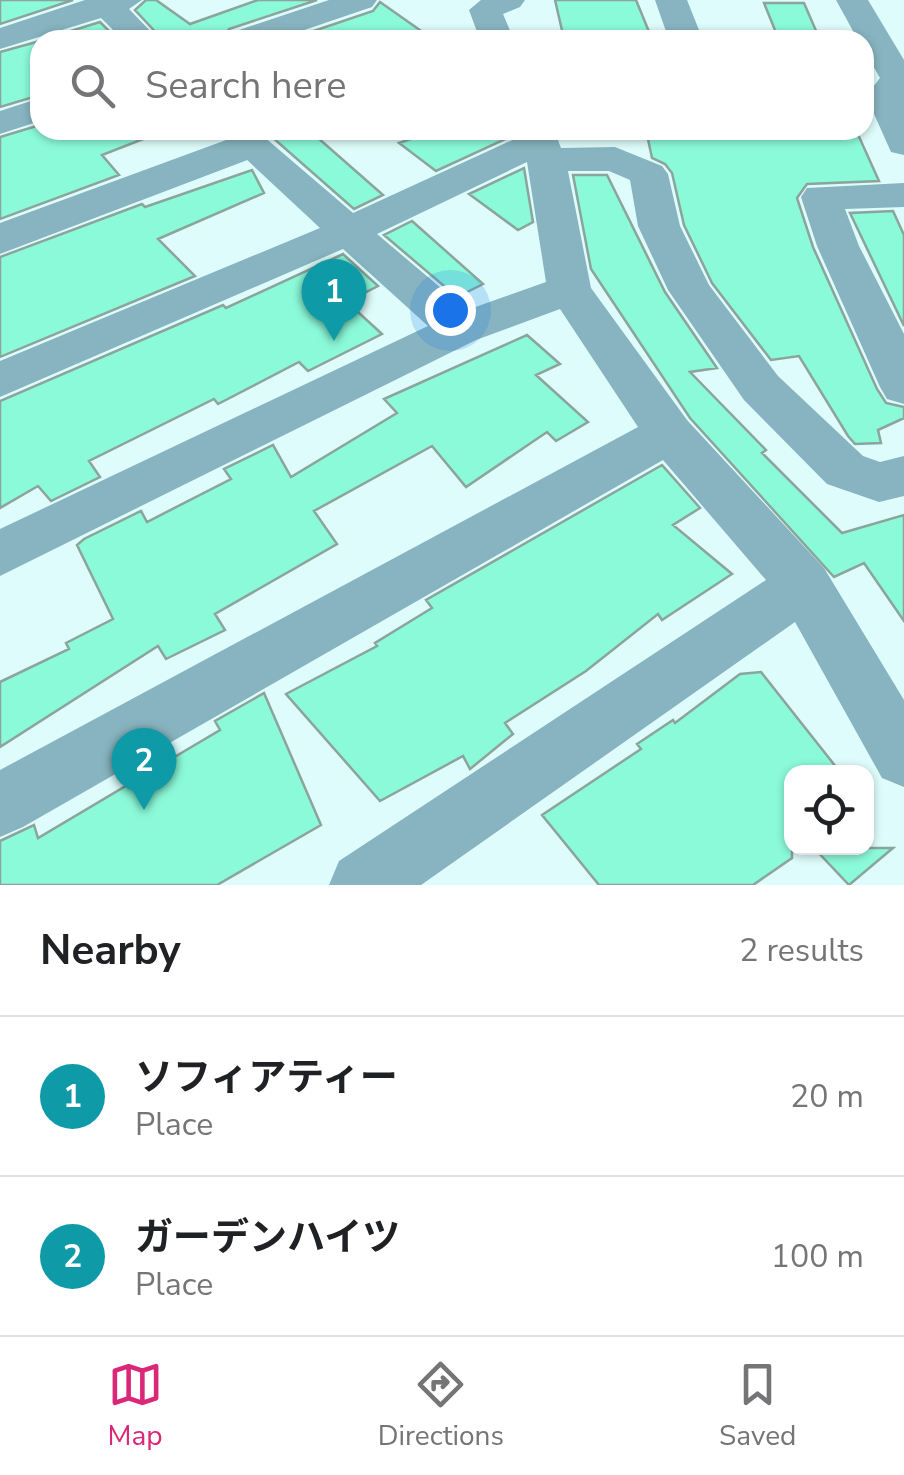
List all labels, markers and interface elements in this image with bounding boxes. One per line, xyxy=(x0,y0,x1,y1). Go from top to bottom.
search box xyxy=(30,30,874,140)
icon: search xyxy=(65,58,120,113)
text: Search here xyxy=(145,60,346,111)
pin: 1 xyxy=(302,258,366,341)
your location xyxy=(425,285,476,336)
pin: 2 xyxy=(112,728,176,810)
map controls xyxy=(784,765,874,855)
button: locate xyxy=(784,765,874,855)
text: Nearby xyxy=(40,922,181,979)
text: 2 results xyxy=(739,929,864,972)
text: ソフィアティー xyxy=(135,1052,398,1103)
text: 1 xyxy=(63,1075,82,1118)
text: 20 m xyxy=(790,1075,864,1118)
text: Place xyxy=(135,1103,213,1146)
text: ガーデンハイツ xyxy=(135,1212,400,1263)
text: 2 xyxy=(63,1235,82,1278)
text: 100 m xyxy=(771,1235,864,1278)
text: Place xyxy=(135,1263,213,1306)
tab: Map xyxy=(108,1357,163,1455)
tab: Directions xyxy=(378,1357,504,1455)
tab: Saved xyxy=(719,1357,796,1455)

